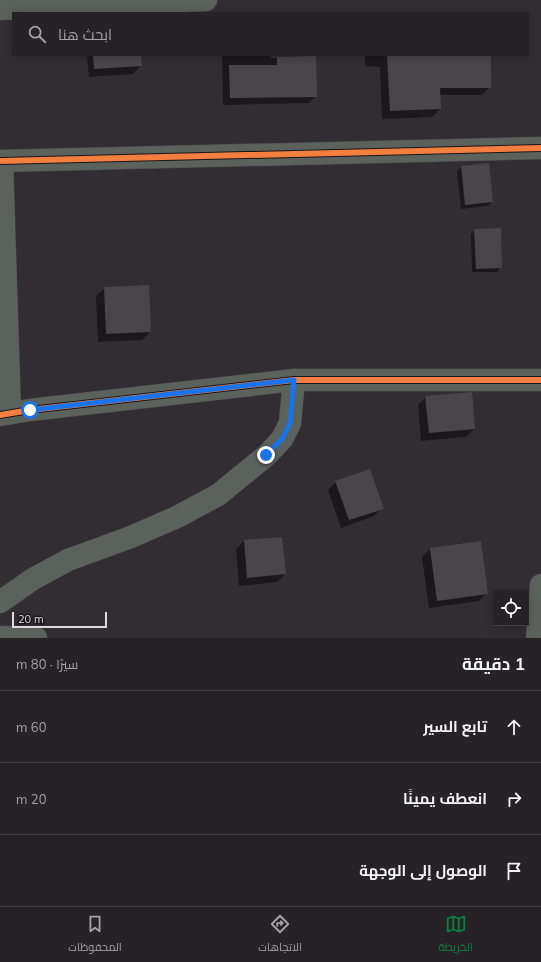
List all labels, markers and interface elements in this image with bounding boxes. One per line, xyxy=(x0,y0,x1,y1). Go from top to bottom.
search box xyxy=(12,12,529,56)
icon: search xyxy=(26,23,48,45)
text: ابحث هنا xyxy=(58,25,112,44)
route start xyxy=(21,401,39,419)
route end xyxy=(257,446,275,464)
map controls xyxy=(493,590,529,626)
button: locate xyxy=(493,590,529,626)
scale bar xyxy=(12,610,107,629)
text: 20 m xyxy=(18,612,44,626)
text: 1 دقيقة xyxy=(462,653,525,674)
text: سيرًا · 80 m xyxy=(16,656,78,672)
icon: ahead xyxy=(503,716,525,738)
text: تابع السير xyxy=(423,717,487,736)
text: 60 m xyxy=(16,719,46,735)
icon: right xyxy=(503,788,525,810)
text: انعطف يمينًا xyxy=(403,789,487,808)
text: 20 m xyxy=(16,791,46,807)
icon: arrive xyxy=(503,860,525,882)
text: الوصول إلى الوجهة xyxy=(359,861,487,880)
tab: المحفوظات xyxy=(68,913,122,957)
tab: الاتجاهات xyxy=(258,913,302,957)
tab: الخريطة xyxy=(438,913,473,957)

